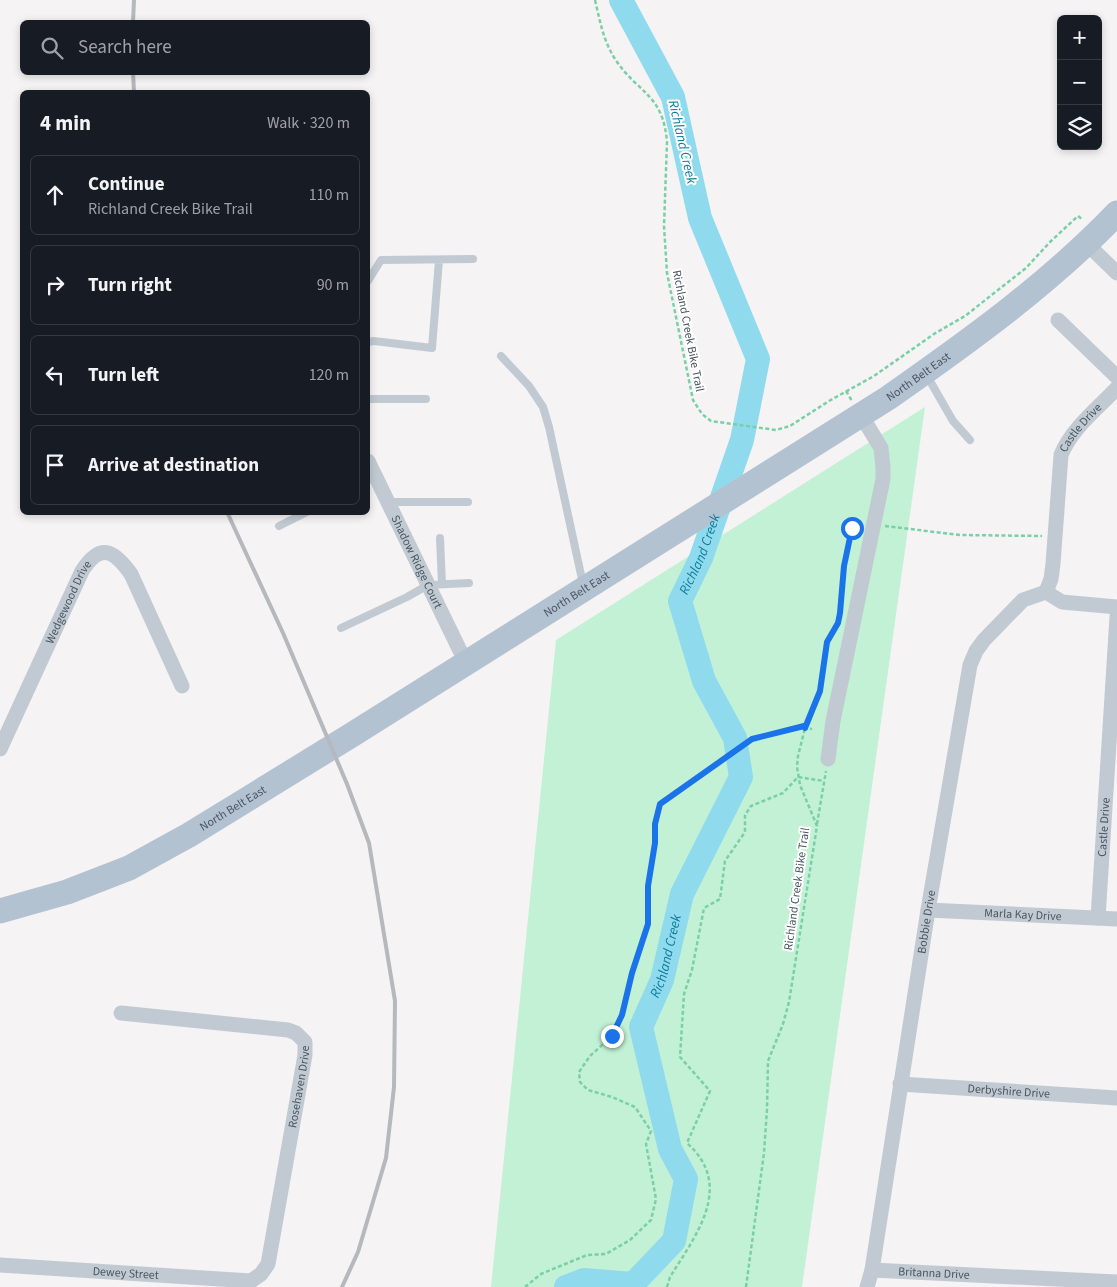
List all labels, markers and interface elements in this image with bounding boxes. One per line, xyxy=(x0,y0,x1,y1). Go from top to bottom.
map controls xyxy=(1057,15,1102,150)
button: + xyxy=(1057,15,1102,60)
search box xyxy=(20,20,370,75)
icon: search xyxy=(38,34,66,62)
text: Search here xyxy=(78,34,172,61)
button: − xyxy=(1057,60,1102,105)
water label: Richland Creek xyxy=(663,98,701,186)
button: layers xyxy=(1057,105,1102,150)
text: 4 min xyxy=(40,108,91,138)
text: Walk · 320 m xyxy=(267,112,350,134)
text: Continue xyxy=(88,171,165,198)
icon: ahead xyxy=(41,181,69,209)
text: 110 m xyxy=(309,184,349,206)
text: Richland Creek Bike Trail xyxy=(88,198,253,220)
street label: Richland Creek Bike Trail xyxy=(668,269,708,393)
icon: right xyxy=(41,271,69,299)
text: Turn right xyxy=(88,272,172,299)
text: 90 m xyxy=(317,274,349,296)
street label: North Belt East xyxy=(883,348,954,405)
icon: left xyxy=(41,361,69,389)
text: Turn left xyxy=(88,362,159,389)
text: 120 m xyxy=(309,364,349,386)
street label: Castle Drive xyxy=(1055,399,1105,455)
icon: arrive xyxy=(41,451,69,479)
text: Arrive at destination xyxy=(88,452,259,479)
water label: Richland Creek xyxy=(675,511,726,598)
street label: Shadow Ridge Court xyxy=(387,512,447,611)
route start xyxy=(841,517,864,540)
street label: Wedgewood Drive xyxy=(41,556,95,647)
street label: North Belt East xyxy=(540,567,613,621)
street label: North Belt East xyxy=(196,781,269,835)
street label: Castle Drive xyxy=(1093,797,1114,857)
street label: Richland Creek Bike Trail xyxy=(780,827,814,951)
street label: Bobbie Drive xyxy=(913,889,940,955)
street label: Marla Kay Drive xyxy=(984,904,1062,925)
water label: Richland Creek xyxy=(645,912,687,1001)
route end xyxy=(601,1025,624,1048)
street label: Rosehaven Drive xyxy=(284,1045,314,1129)
street label: Derbyshire Drive xyxy=(967,1080,1051,1102)
street label: Dewey Street xyxy=(92,1262,159,1284)
street label: Britanna Drive xyxy=(898,1263,970,1283)

